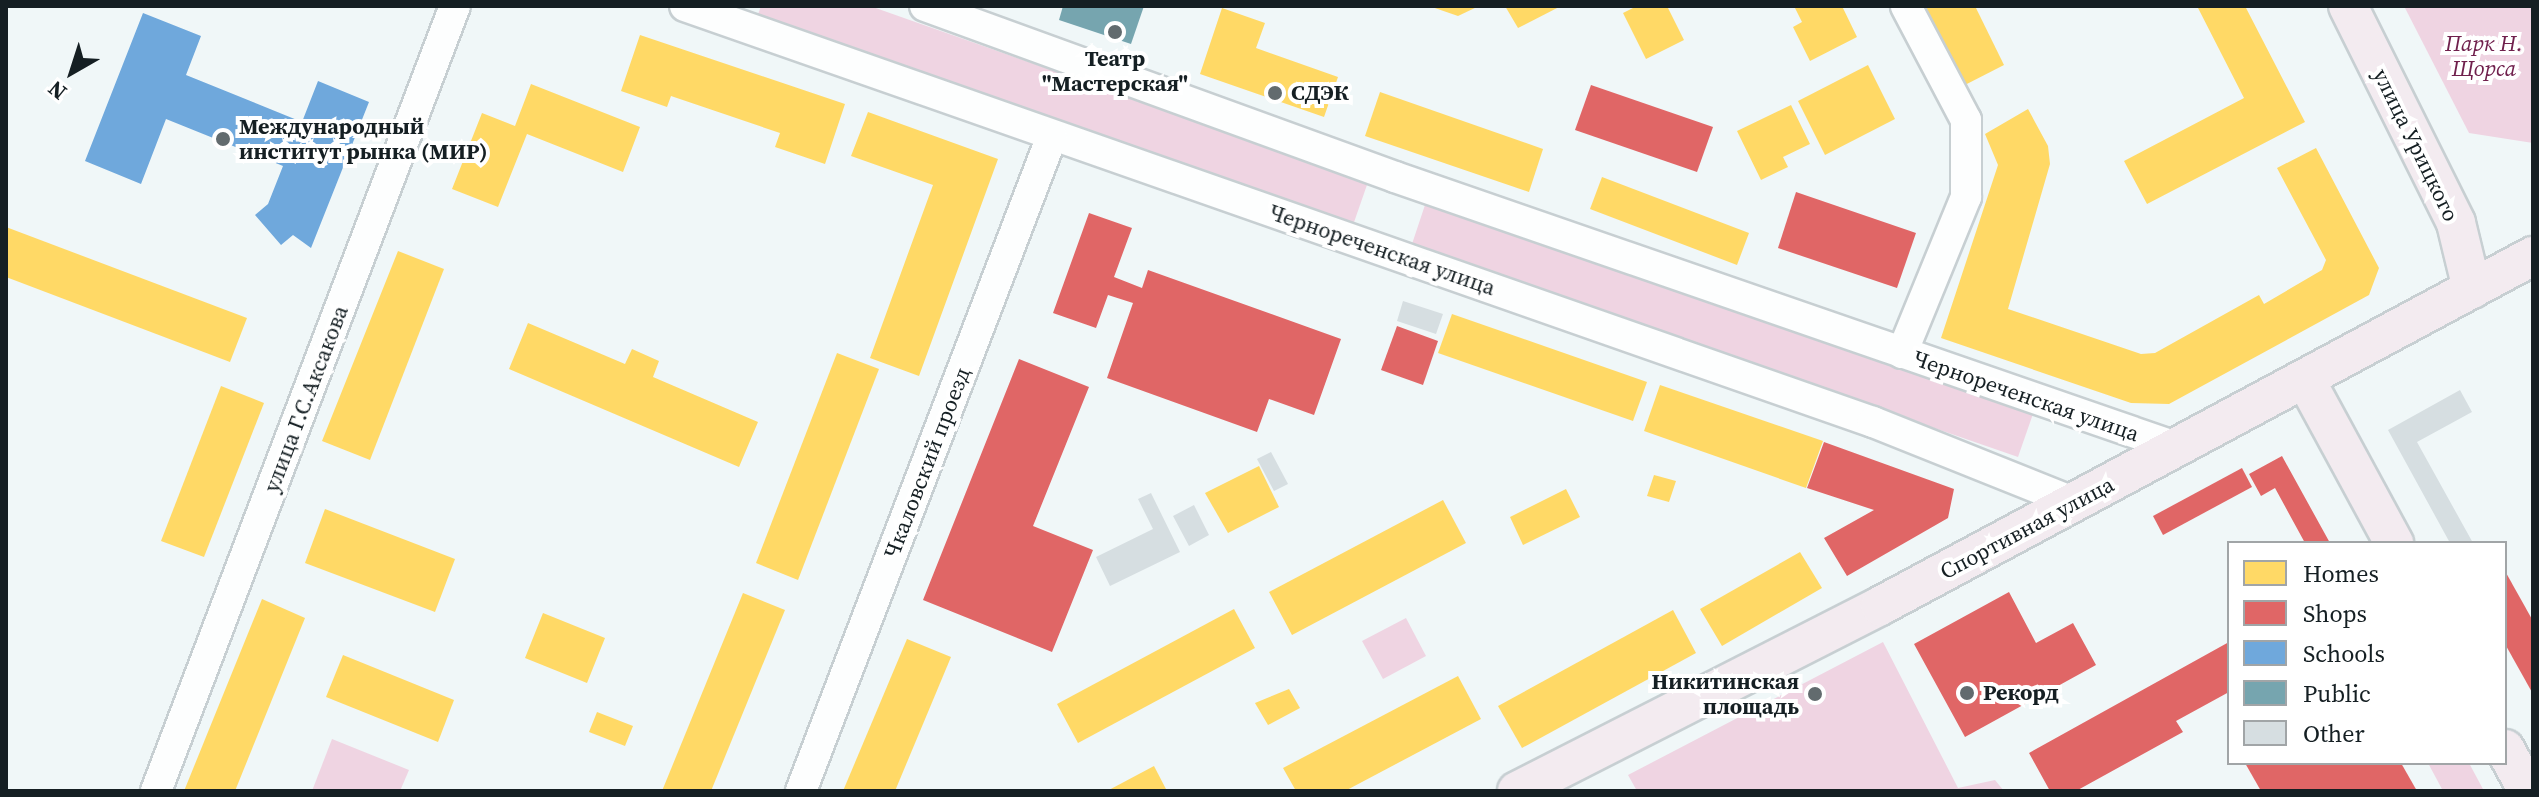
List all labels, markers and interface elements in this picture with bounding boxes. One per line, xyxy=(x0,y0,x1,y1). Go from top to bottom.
marker: Театр "Мастерская" xyxy=(1106,23,1124,41)
park label: Парк Н. Щорса xyxy=(2445,30,2523,82)
north arrow xyxy=(32,32,112,112)
place label: Театр "Мастерская" xyxy=(1042,45,1188,96)
street label: улица Урицкого xyxy=(2368,64,2464,226)
text: N xyxy=(41,74,73,107)
place label: СДЭК xyxy=(1291,80,1349,106)
marker: СДЭК xyxy=(1266,84,1284,102)
place label: Международный институт рынка (МИР) xyxy=(239,113,487,164)
marker: Международный институт рынка (МИР) xyxy=(214,130,232,148)
street label: Чернореченская улица xyxy=(1265,199,1499,301)
street label: улица Г.С.Аксакова xyxy=(258,302,354,496)
street label: Чернореченская улица xyxy=(1909,345,2143,447)
street label: Чкаловский проезд xyxy=(878,364,976,562)
street label: Спортивная улица xyxy=(1936,471,2118,585)
legend xyxy=(2227,541,2507,765)
text: Homes xyxy=(2303,557,2379,590)
text: Shops xyxy=(2303,597,2367,630)
text: Schools xyxy=(2303,637,2385,670)
place label: Никитинская площадь xyxy=(1651,668,1799,720)
text: Public xyxy=(2303,677,2371,710)
place label: Рекорд xyxy=(1983,680,2059,706)
marker: Рекорд xyxy=(1958,684,1976,702)
marker: Никитинская площадь xyxy=(1806,685,1824,703)
text: Other xyxy=(2303,717,2365,750)

